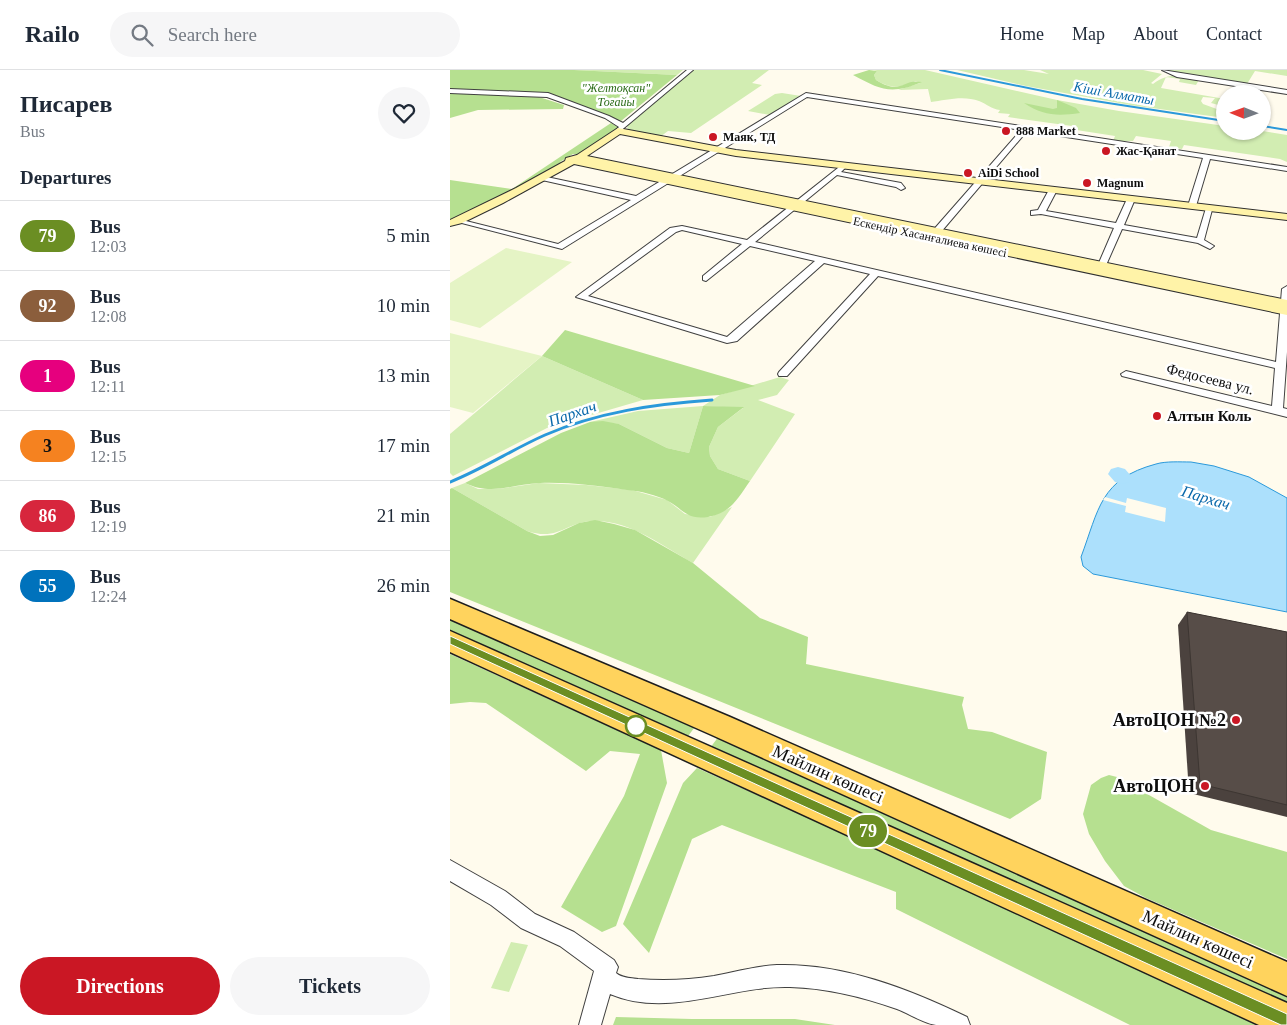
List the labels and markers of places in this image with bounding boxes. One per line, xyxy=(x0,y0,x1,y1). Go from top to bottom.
place label: 888 Market xyxy=(1016,124,1076,138)
marker: 888 Market xyxy=(1000,125,1012,137)
place label: Маяк, ТД xyxy=(723,130,776,144)
marker: Маяк, ТД xyxy=(707,131,719,143)
place label: Жас-Қанат xyxy=(1116,144,1176,158)
marker: Жас-Қанат xyxy=(1100,145,1112,157)
place label: AiDi School xyxy=(978,166,1040,180)
marker: AiDi School xyxy=(962,167,974,179)
place label: Magnum xyxy=(1097,176,1144,190)
marker: Magnum xyxy=(1081,177,1093,189)
place label: Алтын Коль xyxy=(1167,408,1252,424)
marker: Алтын Коль xyxy=(1151,410,1163,422)
place label: АвтоЦОН №2 xyxy=(1113,710,1226,730)
marker: АвтоЦОН №2 xyxy=(1230,714,1242,726)
unlabelled marker xyxy=(625,715,647,737)
place label: АвтоЦОН xyxy=(1113,776,1195,796)
marker: АвтоЦОН xyxy=(1199,780,1211,792)

